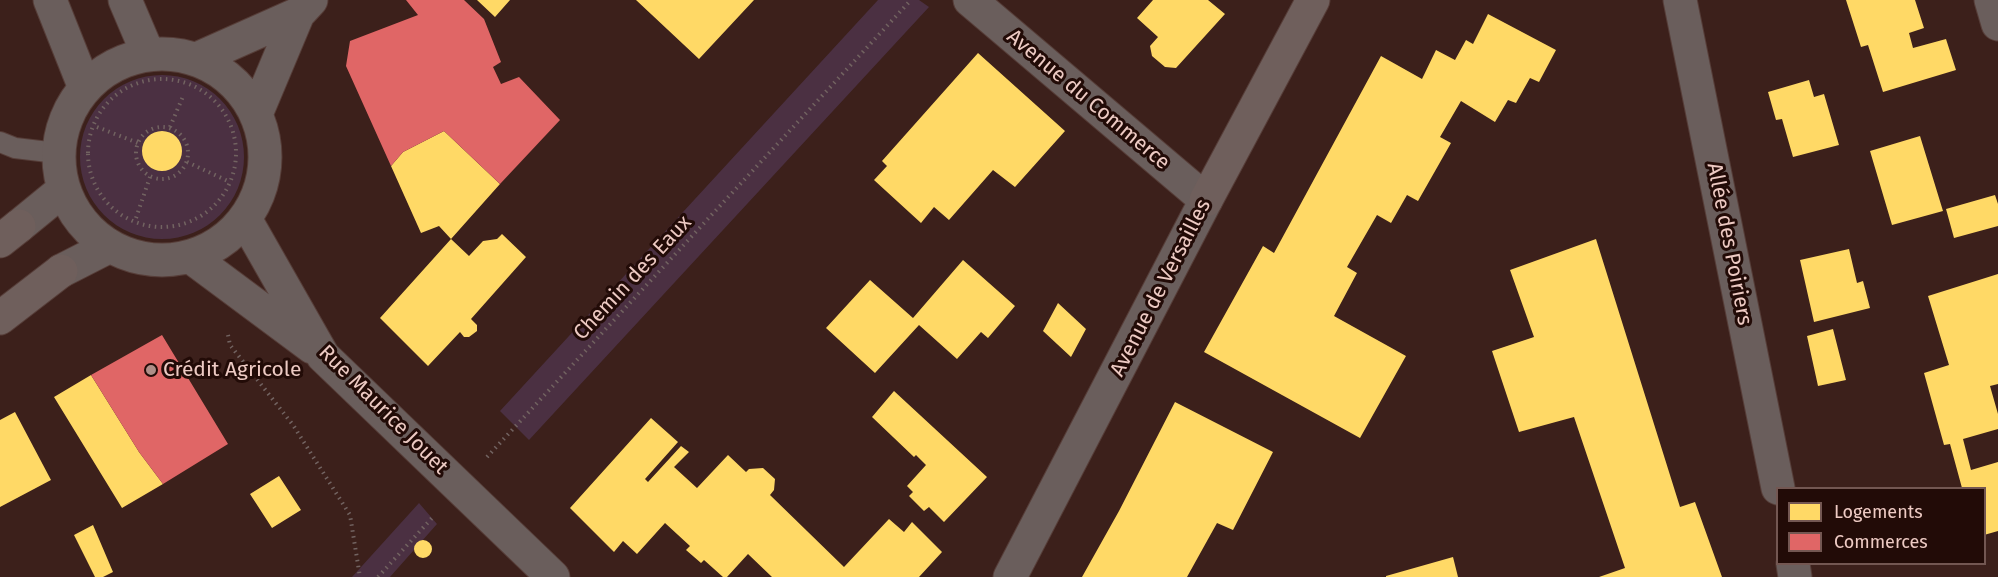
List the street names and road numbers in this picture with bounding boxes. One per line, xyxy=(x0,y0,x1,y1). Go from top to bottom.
street label: Avenue du Commerce xyxy=(1001,24,1175,176)
street label: Allée des Poiriers xyxy=(1701,161,1757,327)
street label: Avenue de Versailles xyxy=(1105,195,1217,381)
street label: Chemin des Eaux xyxy=(569,210,697,346)
street label: Rue Maurice Jouet xyxy=(313,340,453,480)

